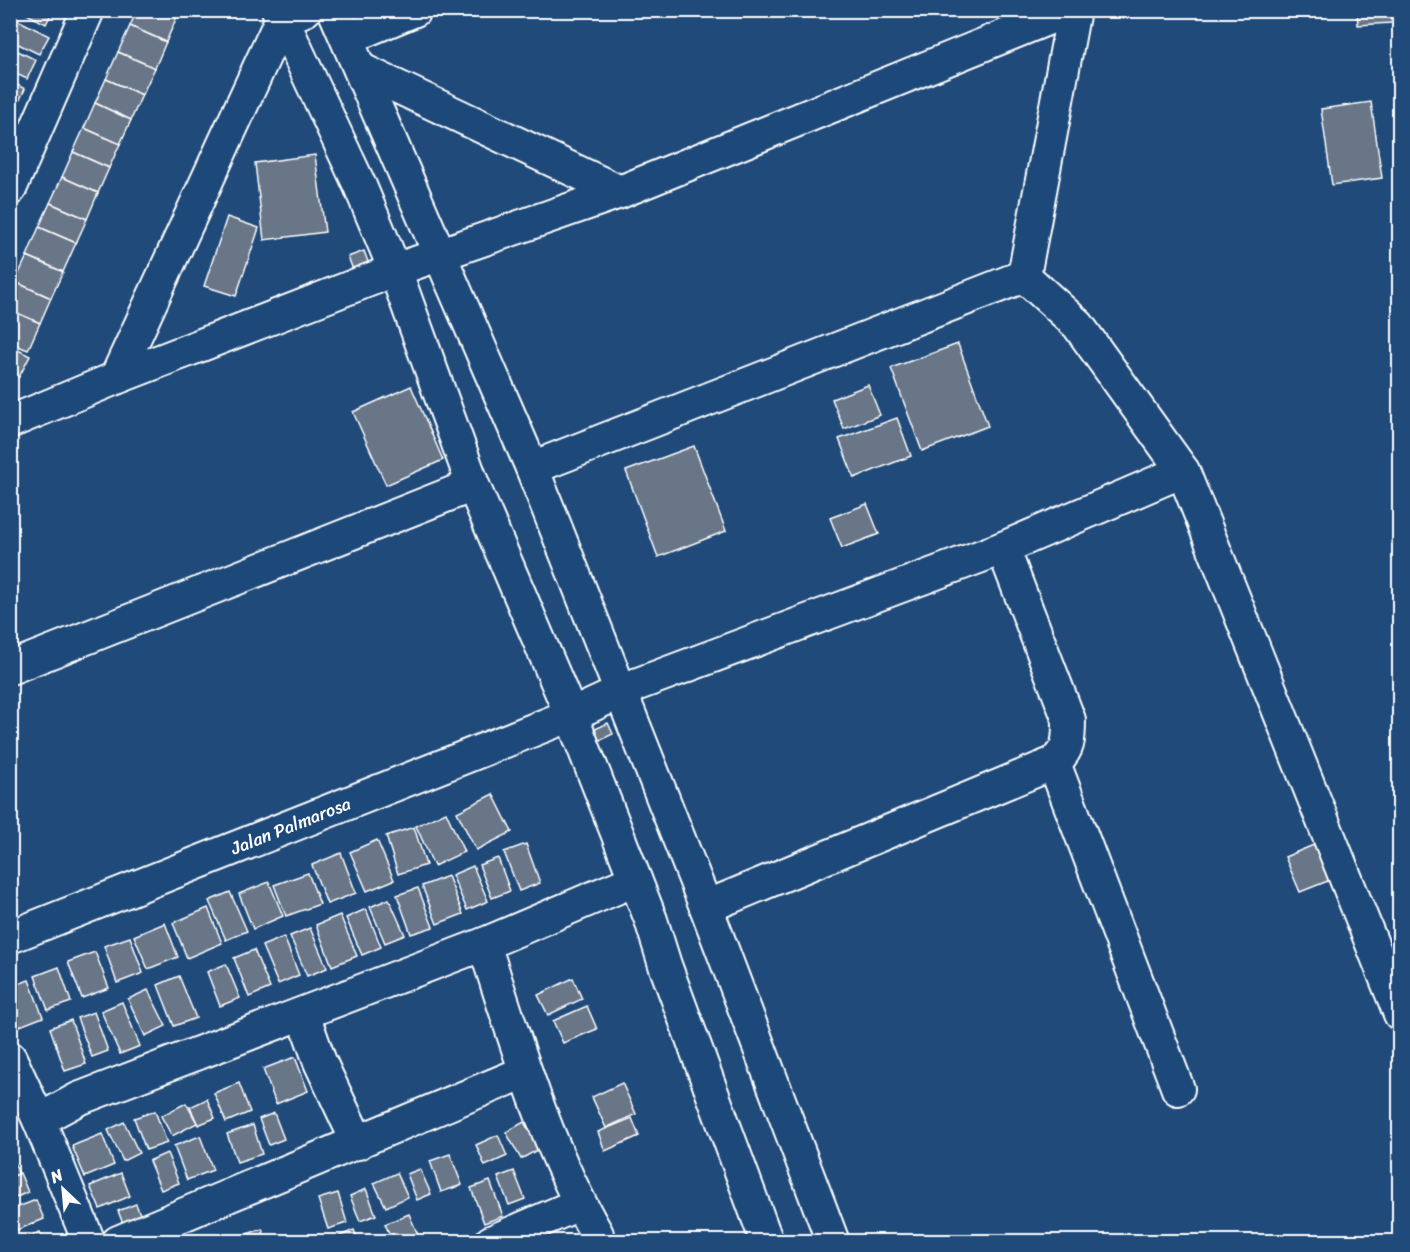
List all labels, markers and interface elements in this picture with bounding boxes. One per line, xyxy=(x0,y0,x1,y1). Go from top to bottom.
street label: Jalan Palmarosa xyxy=(225,788,356,864)
north arrow xyxy=(33,1159,93,1219)
text: N xyxy=(44,1160,69,1192)

